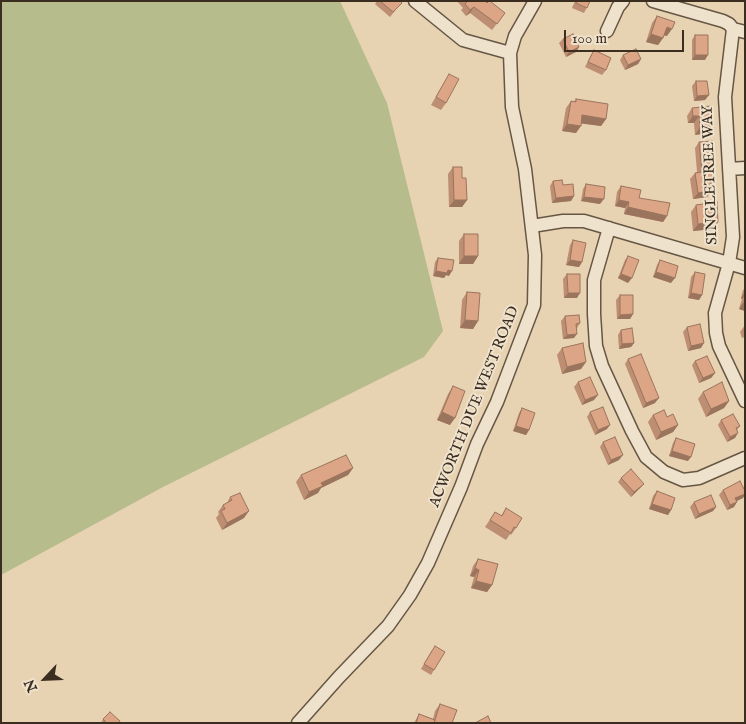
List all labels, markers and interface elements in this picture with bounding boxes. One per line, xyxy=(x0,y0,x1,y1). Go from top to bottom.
scale bar xyxy=(566,20,686,52)
text: 100 m xyxy=(572,29,607,48)
street label: SINGLETREE WAY xyxy=(700,105,722,245)
street label: ACWORTH DUE WEST ROAD xyxy=(426,304,524,510)
north arrow xyxy=(20,654,70,704)
text: N xyxy=(21,676,42,695)

